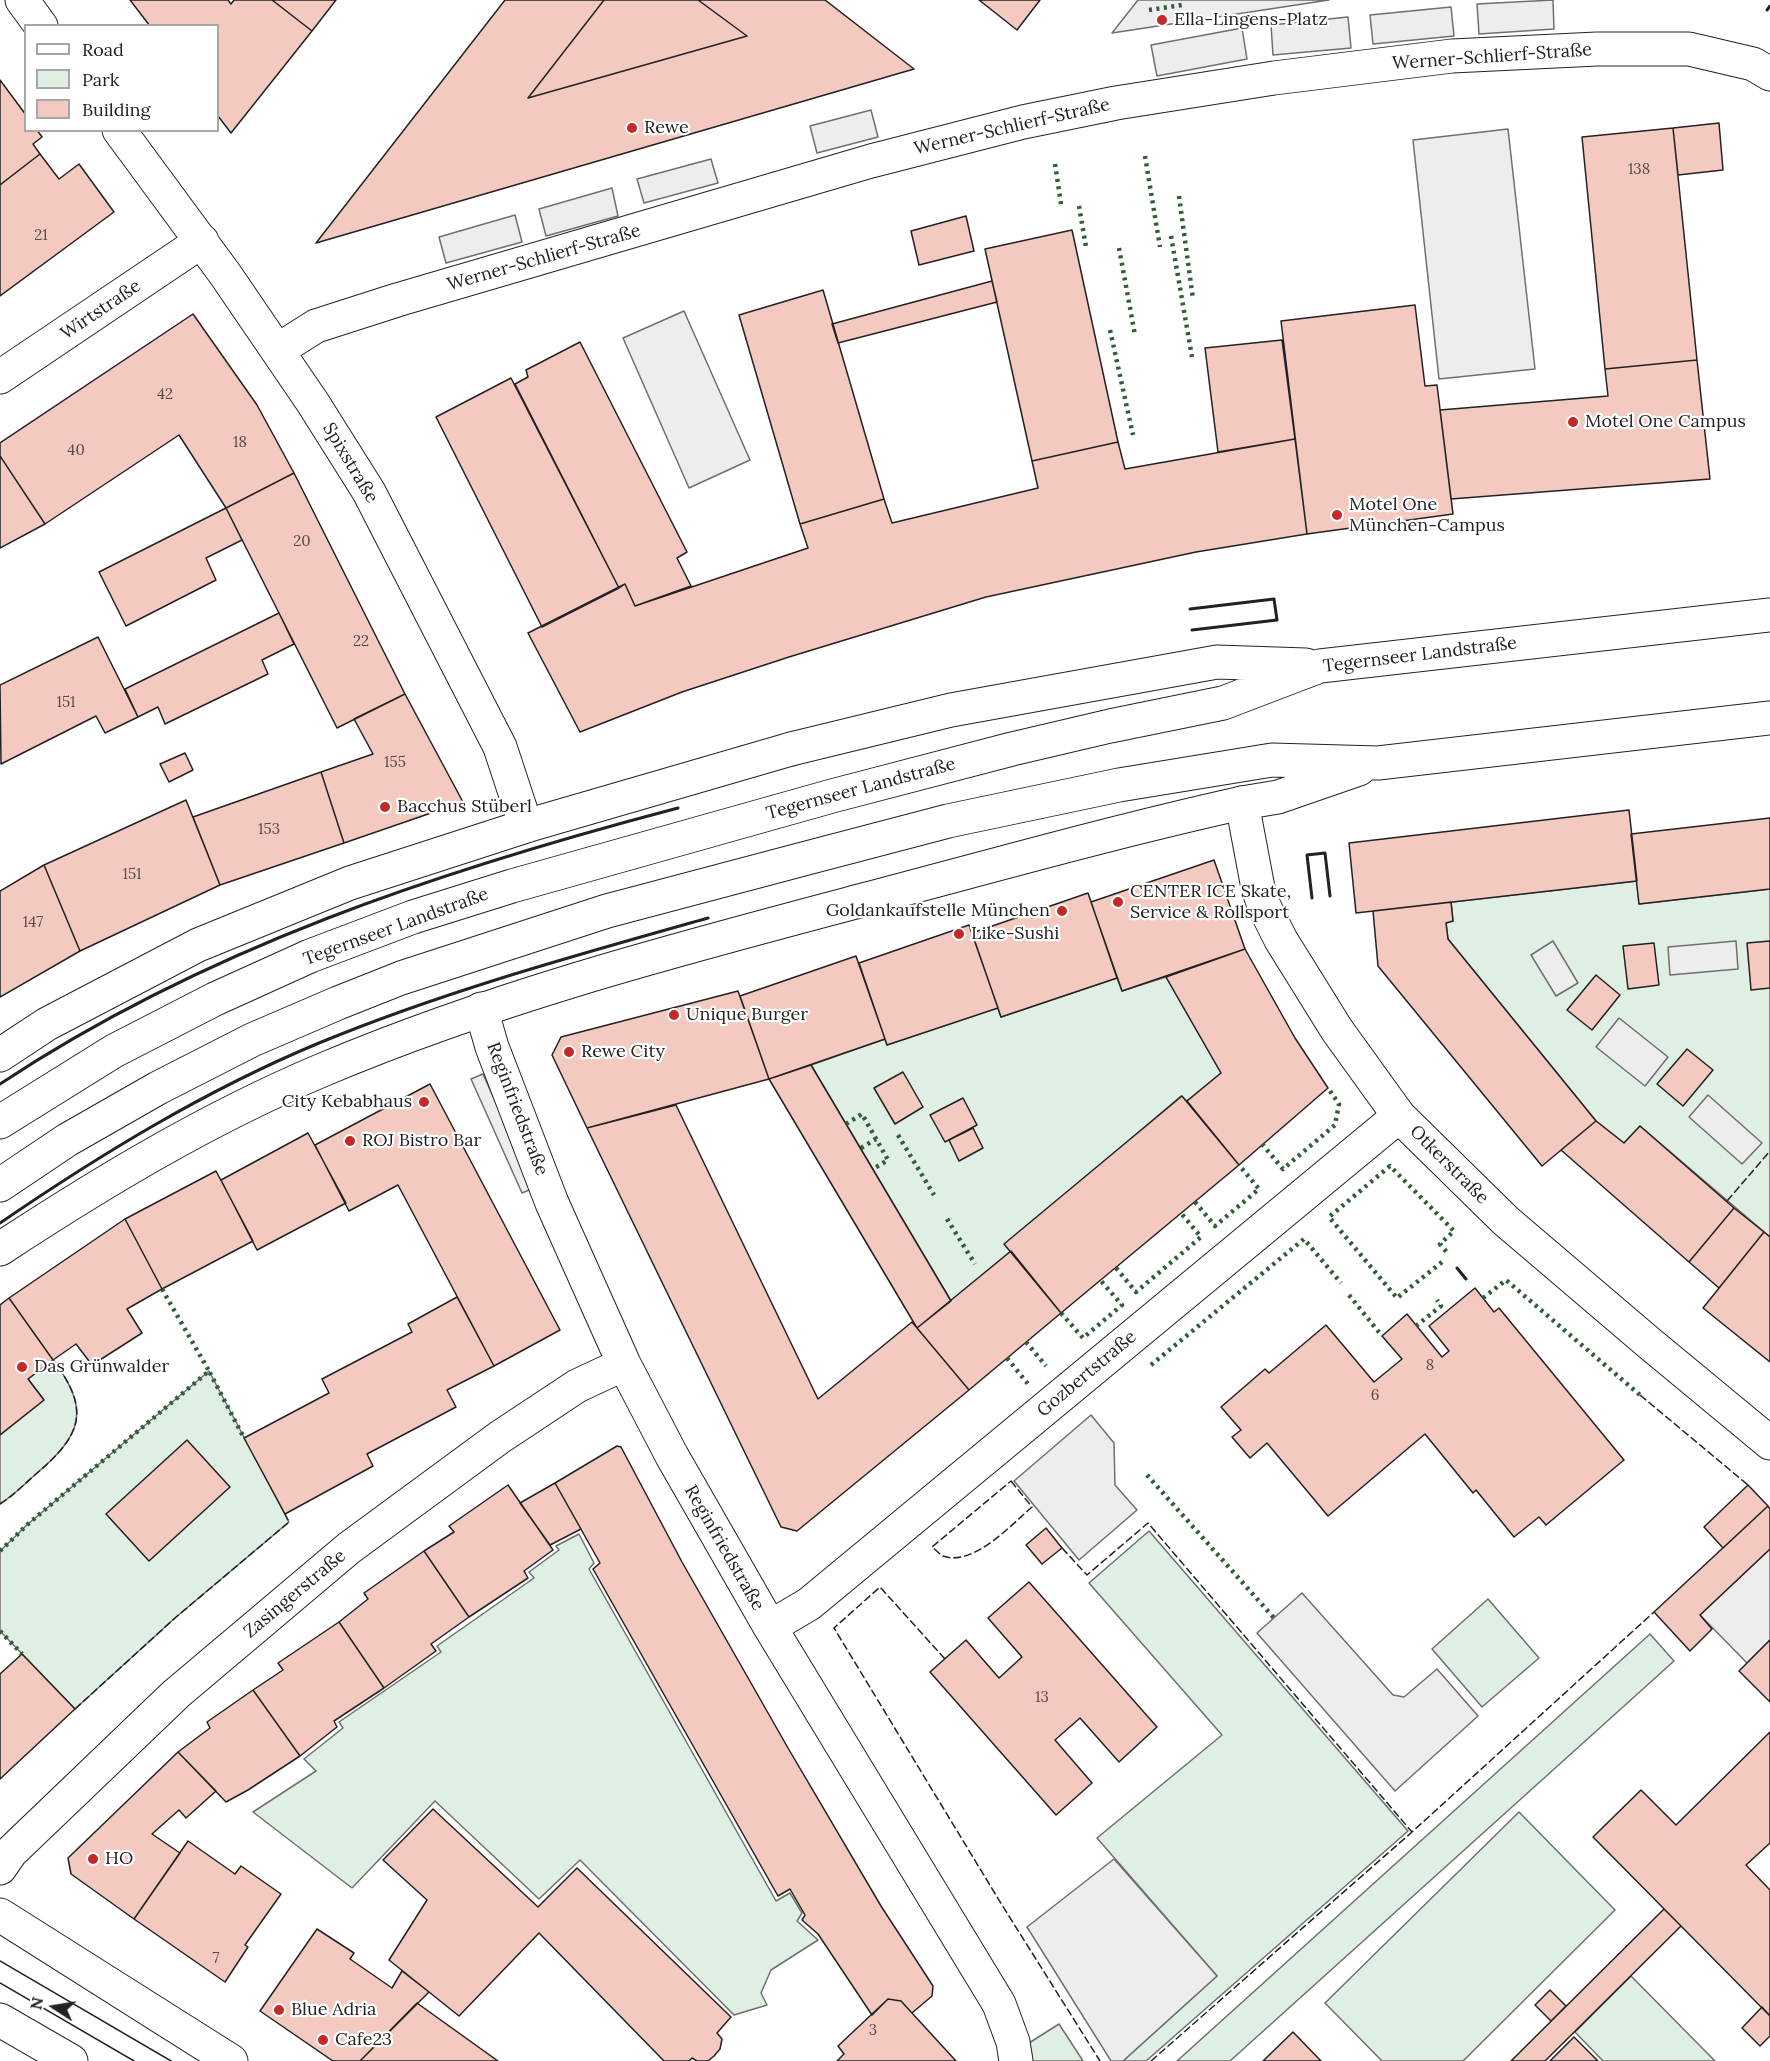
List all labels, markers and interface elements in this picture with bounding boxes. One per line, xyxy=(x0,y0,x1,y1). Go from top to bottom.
place label: Ella-Lingens-Platz xyxy=(1174,9,1328,31)
marker: Ella-Lingens-Platz xyxy=(1155,13,1169,27)
legend xyxy=(24,24,219,132)
text: Road xyxy=(82,38,124,61)
street label: Werner-Schlierf-Straße xyxy=(1391,39,1593,75)
text: Park xyxy=(82,68,119,91)
street label: Werner-Schlierf-Straße xyxy=(912,94,1112,160)
text: Building xyxy=(82,98,150,121)
place label: Rewe xyxy=(644,117,689,139)
marker: Rewe xyxy=(625,121,639,135)
house number: 138 xyxy=(1628,161,1650,179)
street label: Werner-Schlierf-Straße xyxy=(445,220,643,296)
house number: 21 xyxy=(34,227,48,245)
street label: Wirtstraße xyxy=(57,275,145,345)
house number: 42 xyxy=(157,386,173,404)
place label: Motel One Campus xyxy=(1585,411,1746,433)
marker: Motel One Campus xyxy=(1566,415,1580,429)
street label: Spixstraße xyxy=(318,419,382,507)
house number: 18 xyxy=(233,434,247,452)
house number: 40 xyxy=(67,442,85,460)
place label: Motel One München-Campus xyxy=(1349,494,1505,536)
marker: Motel One München-Campus xyxy=(1330,508,1344,522)
house number: 20 xyxy=(293,533,311,551)
street label: Tegernseer Landstraße xyxy=(1322,632,1518,678)
house number: 22 xyxy=(353,633,369,651)
house number: 151 xyxy=(56,694,76,712)
street label: Tegernseer Landstraße xyxy=(764,753,958,825)
house number: 155 xyxy=(384,754,406,772)
place label: Bacchus Stüberl xyxy=(397,796,532,818)
marker: Bacchus Stüberl xyxy=(378,800,392,814)
house number: 153 xyxy=(258,821,280,839)
house number: 151 xyxy=(122,866,142,884)
place label: CENTER ICE Skate, Service & Rollsport xyxy=(1130,881,1291,924)
street label: Tegernseer Landstraße xyxy=(301,883,491,971)
marker: CENTER ICE Skate, Service & Rollsport xyxy=(1111,895,1125,909)
place label: Goldankaufstelle München xyxy=(826,900,1050,922)
marker: Goldankaufstelle München xyxy=(1055,904,1069,918)
house number: 147 xyxy=(23,914,43,932)
place label: Like-Sushi xyxy=(971,923,1059,945)
marker: Like-Sushi xyxy=(952,927,966,941)
place label: Unique Burger xyxy=(686,1004,808,1026)
marker: Unique Burger xyxy=(667,1008,681,1022)
street label: Reginfriedstraße xyxy=(482,1039,552,1179)
place label: Rewe City xyxy=(581,1041,665,1063)
marker: Rewe City xyxy=(562,1045,576,1059)
place label: City Kebabhaus xyxy=(282,1091,412,1113)
marker: City Kebabhaus xyxy=(417,1095,431,1109)
street label: Otkerstraße xyxy=(1405,1121,1493,1209)
place label: ROJ Bistro Bar xyxy=(362,1130,481,1152)
marker: ROJ Bistro Bar xyxy=(343,1134,357,1148)
street label: Gozbertstraße xyxy=(1033,1326,1141,1422)
place label: Das Grünwalder xyxy=(34,1356,169,1378)
house number: 8 xyxy=(1426,1357,1434,1375)
marker: Das Grünwalder xyxy=(15,1360,29,1374)
house number: 6 xyxy=(1371,1387,1379,1405)
street label: Reginfriedstraße xyxy=(679,1482,769,1614)
street label: Zasingerstraße xyxy=(240,1545,350,1643)
house number: 13 xyxy=(1035,1689,1049,1707)
place label: HO xyxy=(105,1848,133,1870)
marker: HO xyxy=(86,1852,100,1866)
house number: 7 xyxy=(213,1950,219,1968)
north arrow xyxy=(24,1977,84,2037)
text: N xyxy=(25,1995,47,2011)
place label: Blue Adria xyxy=(291,1999,376,2021)
marker: Blue Adria xyxy=(272,2003,286,2017)
house number: 3 xyxy=(869,2022,877,2040)
place label: Cafe23 xyxy=(335,2029,392,2051)
marker: Cafe23 xyxy=(316,2033,330,2047)

